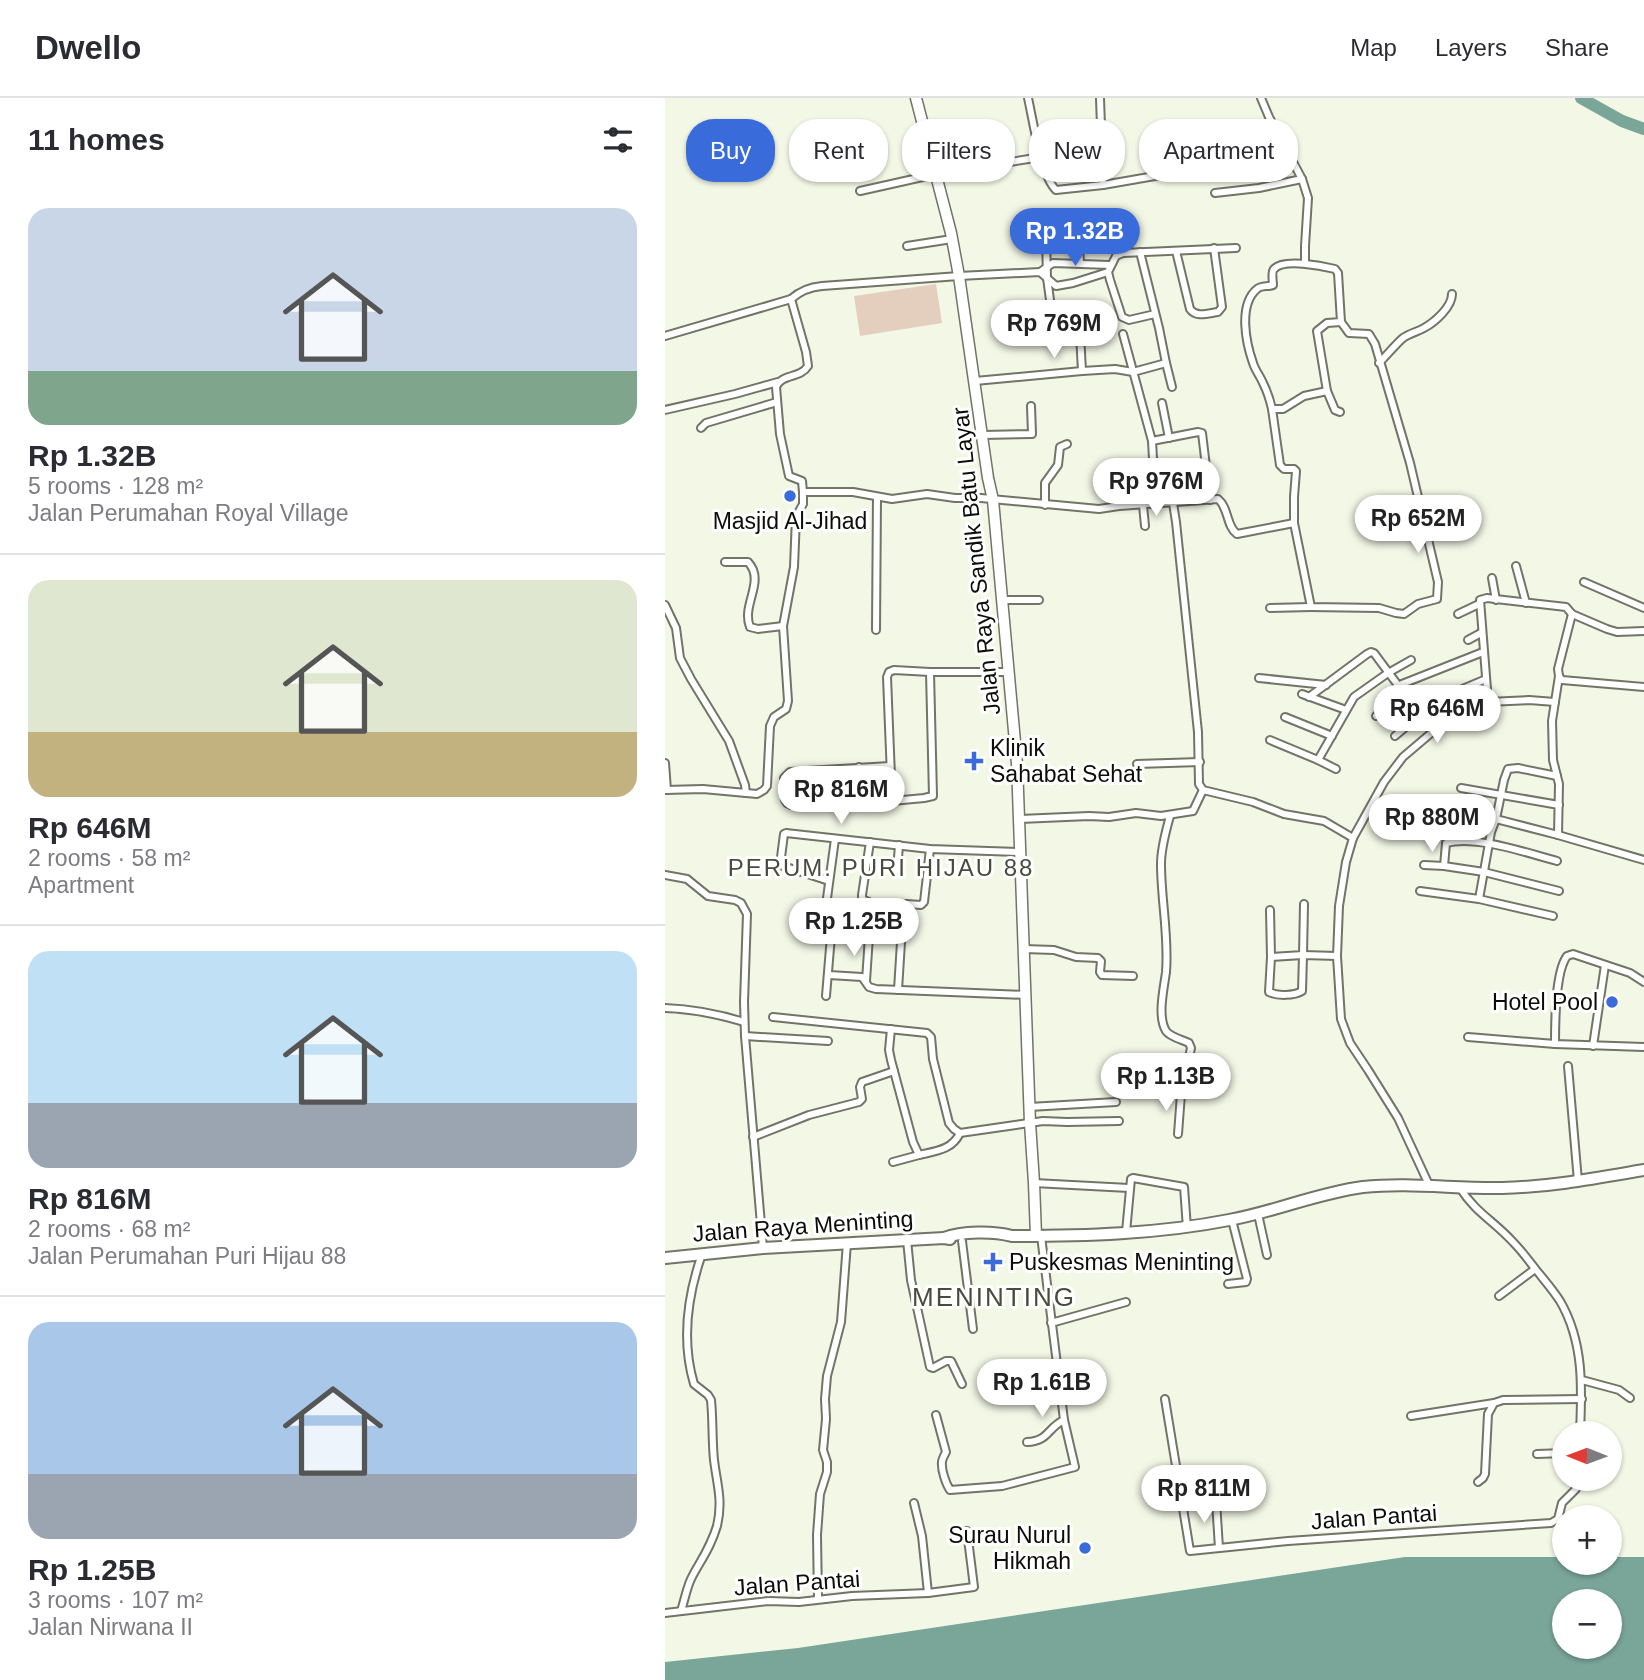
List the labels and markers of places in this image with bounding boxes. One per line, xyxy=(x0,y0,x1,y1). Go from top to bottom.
pin: Rp 1.32B xyxy=(1003,208,1147,268)
pin: Rp 769M xyxy=(989,300,1119,360)
pin: Rp 976M xyxy=(1091,458,1221,518)
marker: Masjid Al-Jihad xyxy=(782,488,798,504)
pin: Rp 652M xyxy=(1353,496,1483,555)
place label: Masjid Al-Jihad xyxy=(713,508,867,534)
pin: Rp 646M xyxy=(1372,686,1502,745)
place label: Klinik Sahabat Sehat xyxy=(990,735,1143,787)
marker: Klinik Sahabat Sehat xyxy=(964,751,984,771)
pin: Rp 816M xyxy=(776,766,906,826)
pin: Rp 880M xyxy=(1367,794,1497,854)
pin: Rp 1.25B xyxy=(782,898,926,958)
place label: Hotel Pool xyxy=(1492,989,1598,1015)
marker: Hotel Pool xyxy=(1604,994,1620,1010)
pin: Rp 1.13B xyxy=(1094,1054,1238,1113)
place label: Puskesmas Meninting xyxy=(1009,1249,1234,1275)
marker: Puskesmas Meninting xyxy=(983,1252,1003,1272)
pin: Rp 1.61B xyxy=(970,1360,1114,1419)
pin: Rp 811M xyxy=(1139,1466,1269,1525)
place label: Surau Nurul Hikmah xyxy=(948,1522,1071,1574)
marker: Surau Nurul Hikmah xyxy=(1077,1540,1093,1556)

